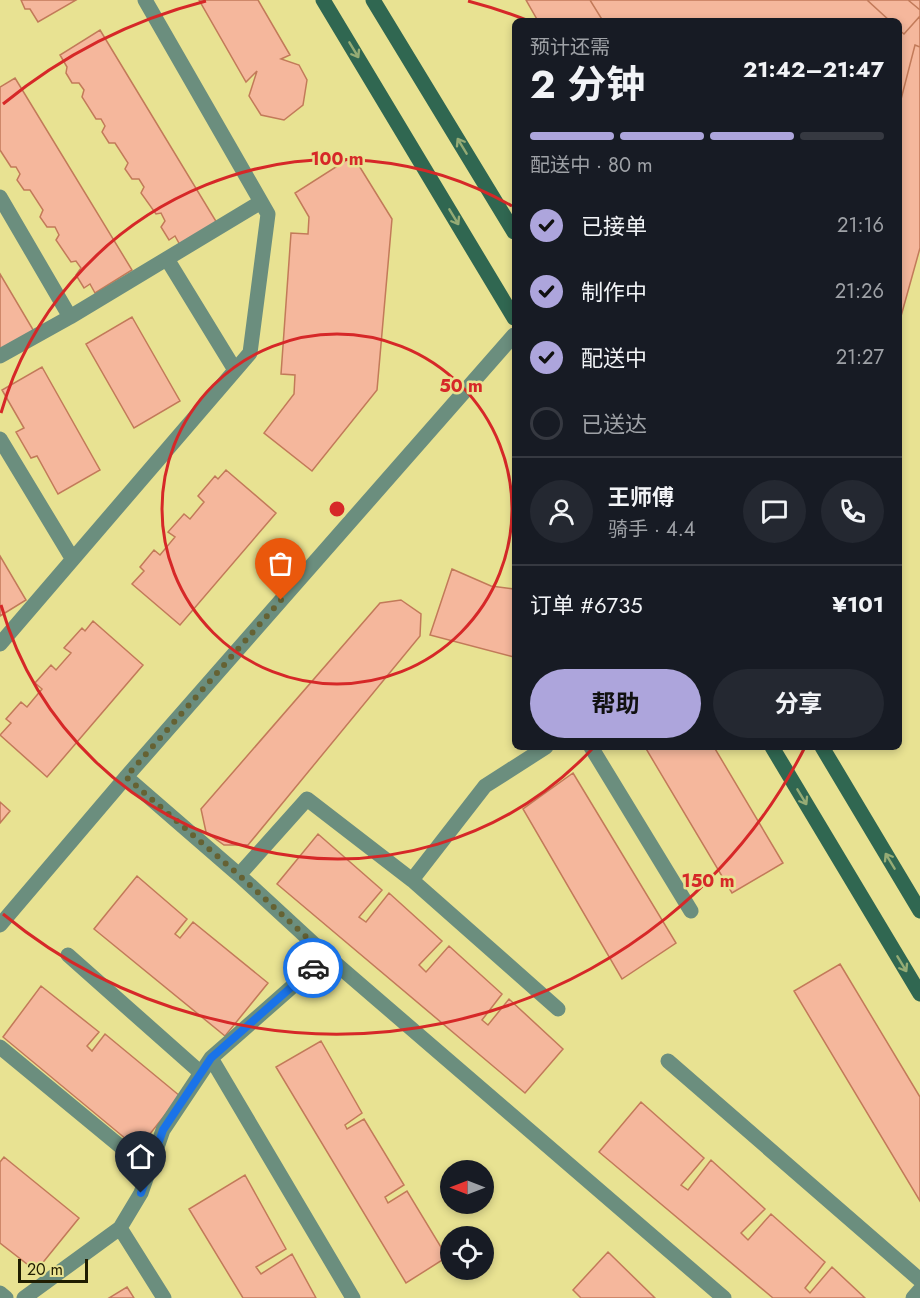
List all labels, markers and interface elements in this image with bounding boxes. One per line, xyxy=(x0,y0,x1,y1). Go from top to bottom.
text: 预计还需 xyxy=(530,33,610,62)
one-way arrow xyxy=(348,41,360,58)
text: 21:42–21:47 xyxy=(743,53,884,85)
text: 2 分钟 xyxy=(530,56,645,113)
one-way arrow xyxy=(456,138,468,155)
text: 100 m xyxy=(310,146,364,172)
text: 配送中 · 80 m xyxy=(530,151,653,180)
one-way arrow xyxy=(448,208,460,225)
icon: check xyxy=(530,209,563,242)
text: 已接单 xyxy=(581,210,647,242)
text: 21:16 xyxy=(837,211,884,240)
icon: check xyxy=(530,275,563,308)
text: 制作中 xyxy=(581,276,647,308)
text: 21:26 xyxy=(835,277,884,306)
icon: check xyxy=(530,341,563,374)
text: 配送中 xyxy=(581,342,647,374)
text: 21:27 xyxy=(836,343,884,372)
text: 50 m xyxy=(439,373,483,399)
text: 已送达 xyxy=(581,408,647,440)
button: person xyxy=(530,480,593,543)
button: chat xyxy=(743,480,806,543)
button: phone xyxy=(821,480,884,543)
text: 王师傅 xyxy=(608,481,674,513)
centre of rings xyxy=(327,499,347,519)
text: 骑手 · 4.4 xyxy=(608,515,695,544)
pin xyxy=(255,538,306,600)
icon: bag xyxy=(264,547,297,580)
text: ¥101 xyxy=(832,588,884,620)
text: 订单 #6735 xyxy=(530,589,643,621)
button: 帮助 xyxy=(530,669,701,738)
button: 分享 xyxy=(713,669,884,738)
one-way arrow xyxy=(796,788,808,805)
one-way arrow xyxy=(884,853,896,870)
text: 150 m xyxy=(682,868,734,894)
courier xyxy=(283,938,343,998)
icon: car xyxy=(297,952,330,985)
one-way arrow xyxy=(897,955,909,972)
pin xyxy=(115,1131,166,1193)
icon: home xyxy=(124,1140,157,1173)
north arrow xyxy=(440,1160,494,1214)
map controls xyxy=(440,1160,494,1280)
button: locate xyxy=(440,1226,494,1280)
scale bar xyxy=(18,1256,88,1284)
text: 20 m xyxy=(27,1258,63,1281)

